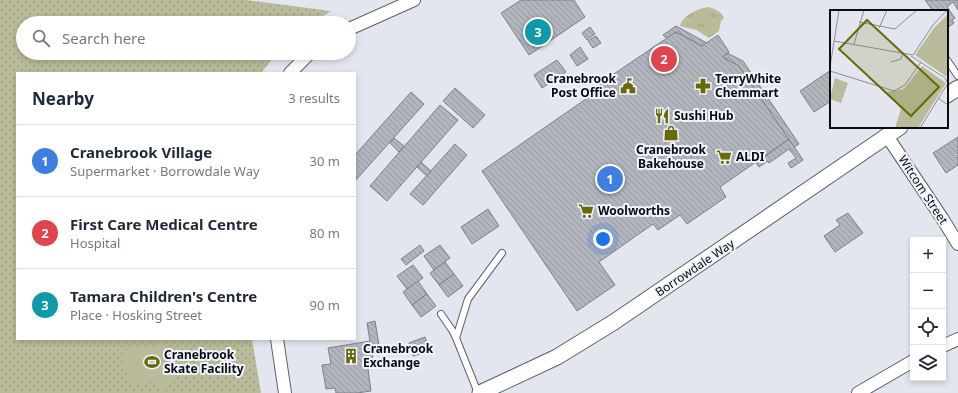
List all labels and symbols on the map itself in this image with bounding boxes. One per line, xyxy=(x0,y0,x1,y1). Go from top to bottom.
inset map xyxy=(830,10,948,128)
pin: 3 xyxy=(525,17,551,47)
pin: 2 xyxy=(651,44,677,74)
place label: Cranebrook Post Office xyxy=(546,70,617,101)
place label: TerryWhite Chemmart xyxy=(715,70,781,101)
public building icon: Cranebrook Post Office xyxy=(619,77,637,95)
pharmacy icon: TerryWhite Chemmart xyxy=(694,77,712,95)
restaurant icon: Sushi Hub xyxy=(653,107,671,125)
place label: Sushi Hub xyxy=(674,107,734,124)
shop icon: Cranebrook Bakehouse xyxy=(662,124,680,142)
place label: Cranebrook Bakehouse xyxy=(636,141,707,172)
supermarket icon: ALDI xyxy=(715,148,733,166)
place label: ALDI xyxy=(736,148,765,165)
street label: Witcom Street xyxy=(895,152,953,228)
pin: 1 xyxy=(597,164,623,194)
supermarket icon: Woolworths xyxy=(577,202,595,220)
place label: Woolworths xyxy=(598,202,670,219)
your location xyxy=(593,229,613,249)
street label: Borrowdale Way xyxy=(652,234,738,300)
place label: Cranebrook Exchange xyxy=(363,340,434,371)
place label: Cranebrook Skate Facility xyxy=(164,346,244,377)
building icon: Cranebrook Exchange xyxy=(342,347,360,365)
sports icon: Cranebrook Skate Facility xyxy=(143,353,161,371)

